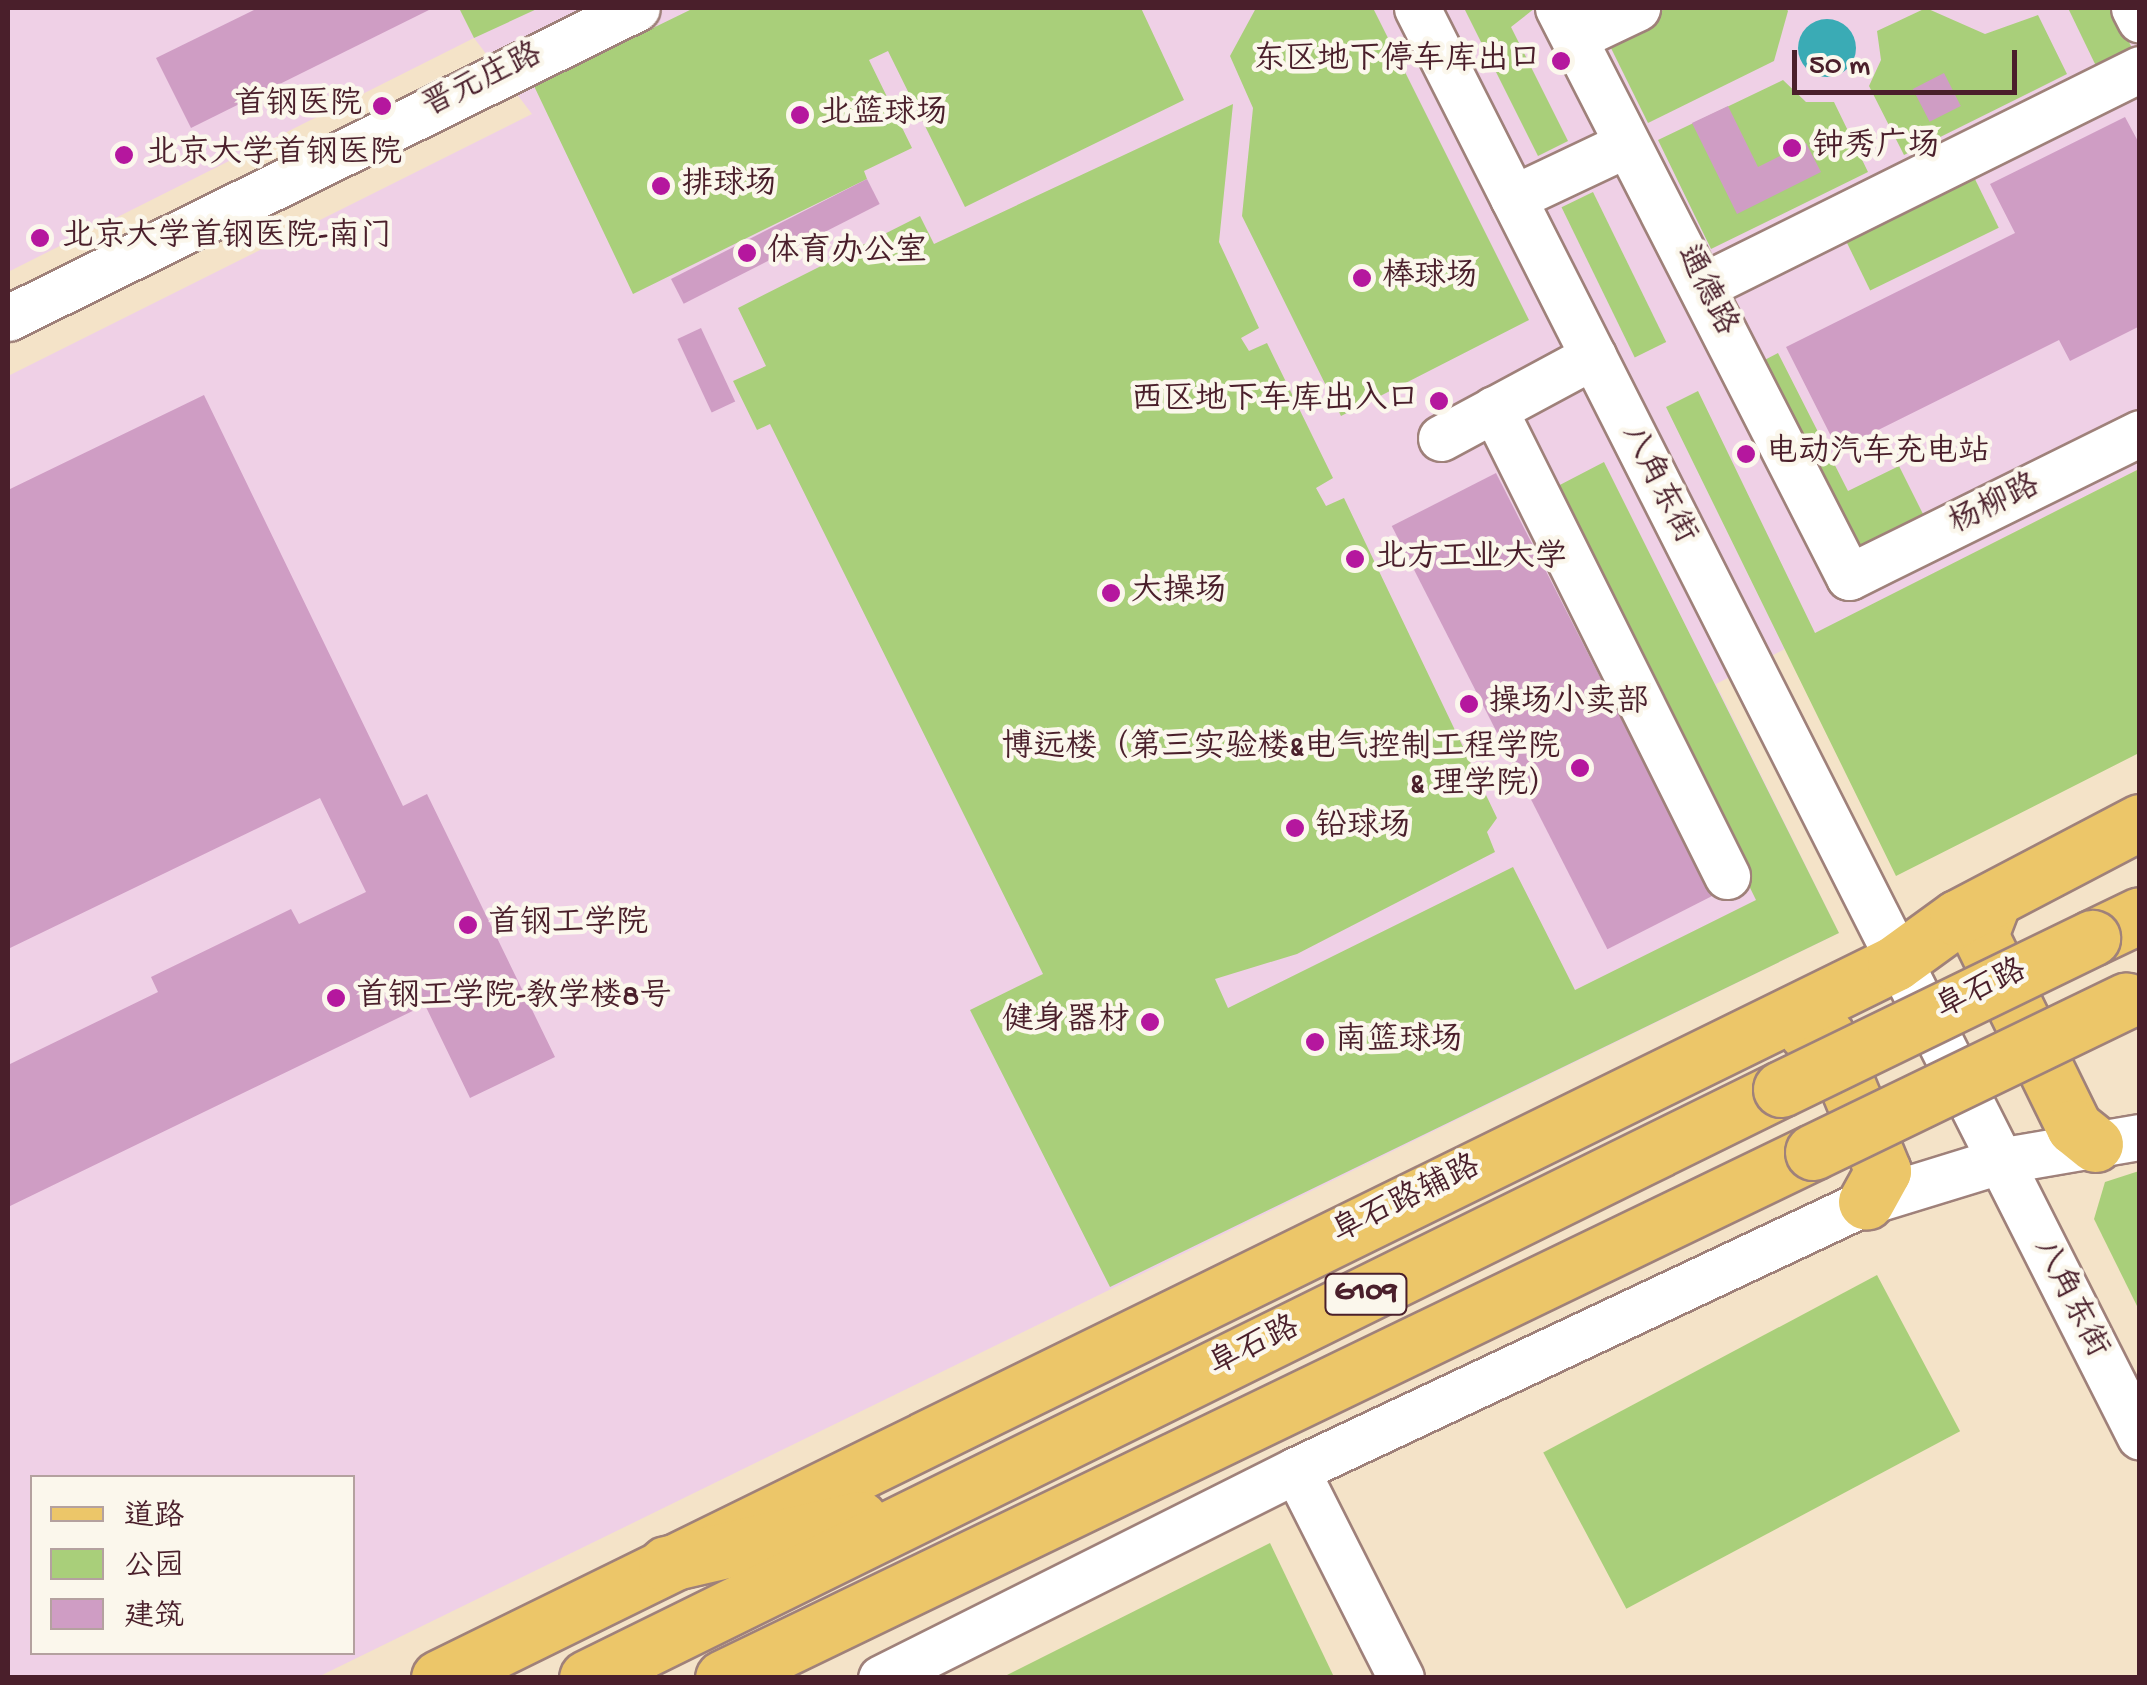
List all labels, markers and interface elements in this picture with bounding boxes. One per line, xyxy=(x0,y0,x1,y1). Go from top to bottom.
scale bar xyxy=(1797,30,2022,92)
street label: 晋元庄路 xyxy=(417,37,549,127)
place label: 东区地下停车库出口 xyxy=(1253,42,1541,80)
marker: 东区地下停车库出口 xyxy=(1550,50,1572,72)
text: 50 m xyxy=(1809,50,1870,85)
place label: 首钢医院 xyxy=(234,87,362,125)
marker: 首钢医院 xyxy=(371,95,393,117)
place label: 北篮球场 xyxy=(820,96,948,134)
marker: 北篮球场 xyxy=(789,104,811,126)
place label: 钟秀广场 xyxy=(1812,129,1940,167)
place label: 北京大学首钢医院 xyxy=(146,136,402,174)
marker: 钟秀广场 xyxy=(1781,137,1803,159)
marker: 北京大学首钢医院 xyxy=(111,142,137,168)
place label: 排球场 xyxy=(681,167,777,205)
marker: 排球场 xyxy=(650,175,672,197)
place label: 北京大学首钢医院-南门 xyxy=(62,219,392,257)
marker: 北京大学首钢医院-南门 xyxy=(27,225,53,251)
place label: 体育办公室 xyxy=(767,234,927,272)
street label: 通德路 xyxy=(1666,240,1744,342)
marker: 体育办公室 xyxy=(736,242,758,264)
place label: 棒球场 xyxy=(1382,259,1478,297)
marker: 棒球场 xyxy=(1351,267,1373,289)
place label: 西区地下车库出入口 xyxy=(1131,382,1419,420)
marker: 西区地下车库出入口 xyxy=(1428,390,1450,412)
street label: 八角东街 xyxy=(1611,419,1703,551)
place label: 电动汽车充电站 xyxy=(1766,435,1990,473)
marker: 电动汽车充电站 xyxy=(1735,443,1757,465)
street label: 杨柳路 xyxy=(1943,468,2047,544)
place label: 北方工业大学 xyxy=(1375,540,1567,578)
marker: 北方工业大学 xyxy=(1344,548,1366,570)
place label: 大操场 xyxy=(1131,574,1227,612)
marker: 大操场 xyxy=(1100,582,1122,604)
place label: 操场小卖部 xyxy=(1489,685,1649,723)
marker: 操场小卖部 xyxy=(1458,693,1480,715)
place label: 博远楼（第三实验楼&电气控制工程学院 & 理学院） xyxy=(1001,731,1560,806)
marker: 博远楼（第三实验楼&电气控制工程学院 & 理学院） xyxy=(1569,757,1591,779)
place label: 铅球场 xyxy=(1315,809,1411,847)
marker: 铅球场 xyxy=(1284,817,1306,839)
place label: 首钢工学院 xyxy=(488,906,648,944)
marker: 首钢工学院 xyxy=(457,914,479,936)
street label: 阜石路 xyxy=(1930,953,2034,1029)
place label: 首钢工学院-教学楼8号 xyxy=(356,979,672,1017)
marker: 首钢工学院-教学楼8号 xyxy=(325,987,347,1009)
place label: 健身器材 xyxy=(1002,1003,1130,1041)
marker: 健身器材 xyxy=(1139,1011,1161,1033)
place label: 南篮球场 xyxy=(1335,1023,1463,1061)
marker: 南篮球场 xyxy=(1304,1031,1326,1053)
street label: 阜石路辅路 xyxy=(1327,1149,1487,1253)
street label: 八角东街 xyxy=(2023,1233,2115,1365)
road number: G109 xyxy=(1324,1269,1408,1319)
street label: 阜石路 xyxy=(1203,1310,1307,1386)
legend xyxy=(30,1475,355,1655)
text: 道路 xyxy=(124,1501,184,1536)
text: 公园 xyxy=(124,1551,184,1586)
text: 建筑 xyxy=(124,1601,184,1636)

